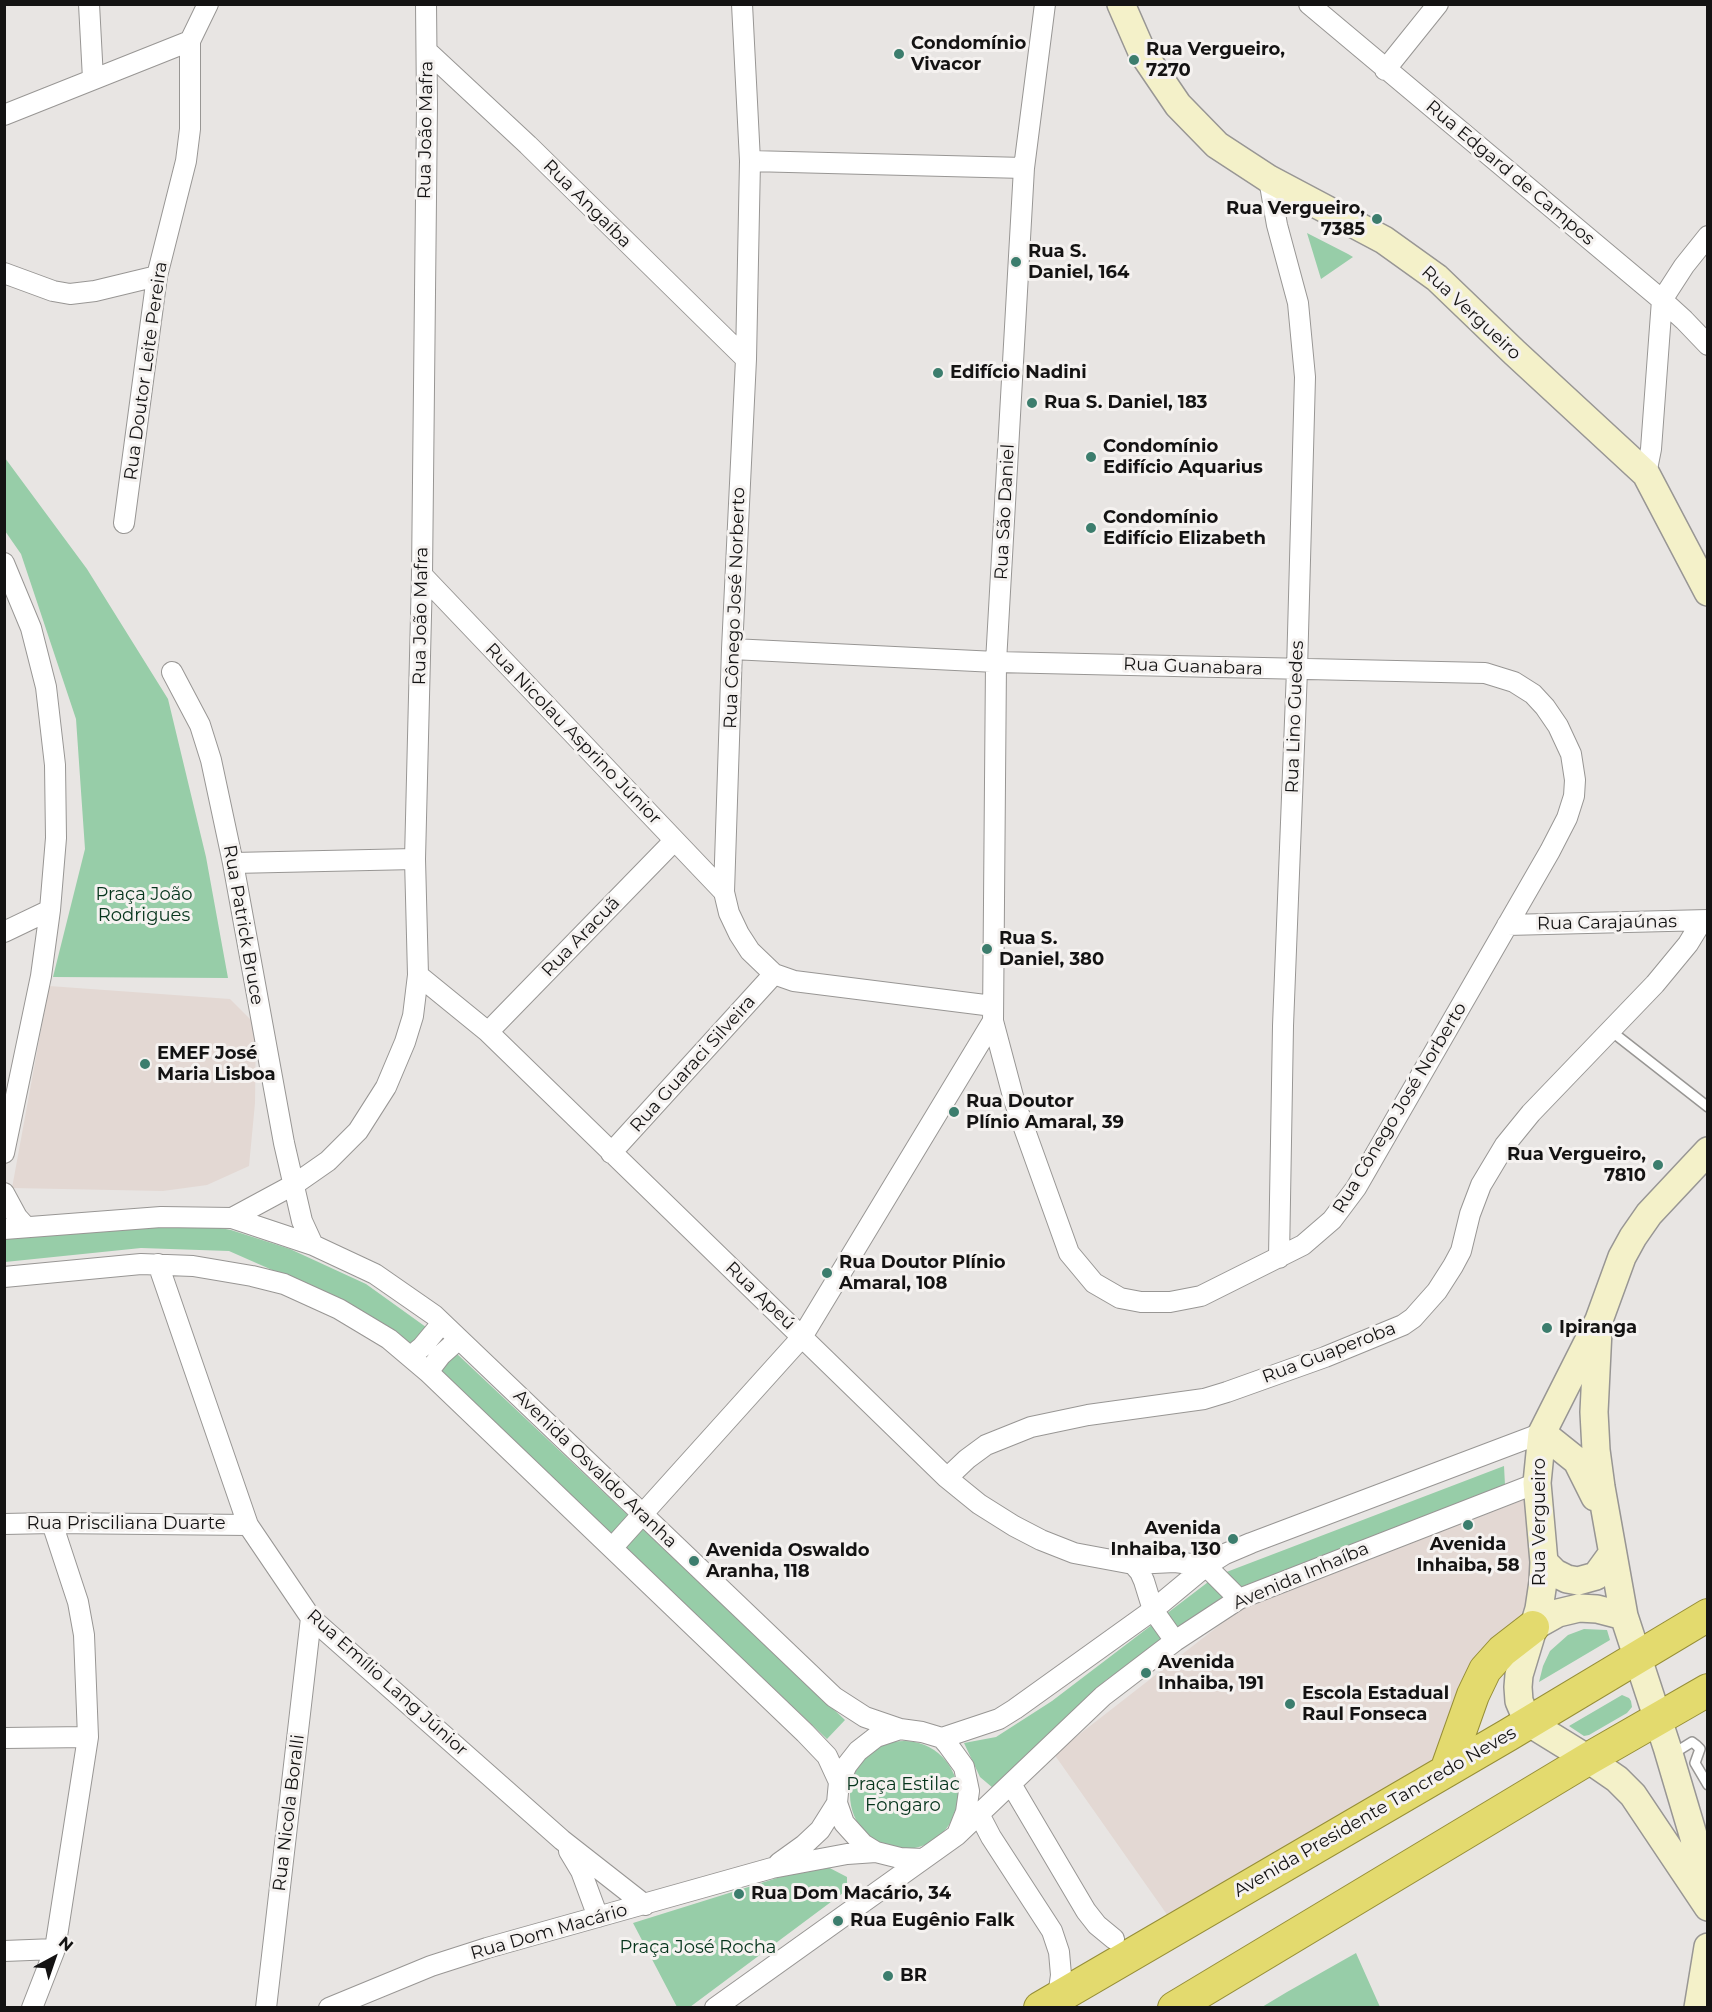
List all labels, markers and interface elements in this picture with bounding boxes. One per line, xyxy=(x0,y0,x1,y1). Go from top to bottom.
place label: Condomínio Vivacor xyxy=(911,33,1026,76)
place label: Rua Vergueiro, 7270 xyxy=(1146,39,1285,82)
marker: Condomínio Vivacor xyxy=(892,47,906,61)
marker: Rua Vergueiro, 7270 xyxy=(1127,53,1141,67)
street label: Rua João Mafra xyxy=(414,61,438,199)
street label: Rua Edgard de Campos xyxy=(1421,96,1599,250)
street label: Rua Angaíba xyxy=(538,155,636,253)
place label: Rua Vergueiro, 7385 xyxy=(1226,198,1365,240)
marker: Rua Vergueiro, 7385 xyxy=(1370,212,1384,226)
place label: Rua S. Daniel, 164 xyxy=(1028,241,1129,284)
marker: Rua S. Daniel, 164 xyxy=(1009,255,1023,269)
street label: Rua Doutor Leite Pereira xyxy=(120,260,172,482)
street label: Rua Vergueiro xyxy=(1417,261,1525,365)
place label: Edifício Nadini xyxy=(950,362,1087,384)
marker: Edifício Nadini xyxy=(931,366,945,380)
place label: Rua S. Daniel, 183 xyxy=(1044,392,1207,414)
marker: Rua S. Daniel, 183 xyxy=(1025,396,1039,410)
place label: Condomínio Edifício Aquarius xyxy=(1103,436,1263,478)
street label: Rua São Daniel xyxy=(991,443,1019,581)
marker: Condomínio Edifício Aquarius xyxy=(1084,450,1098,464)
street label: Rua Cônego José Norberto xyxy=(720,487,750,729)
place label: Condomínio Edifício Elizabeth xyxy=(1103,507,1266,550)
marker: Condomínio Edifício Elizabeth xyxy=(1084,521,1098,535)
street label: Rua João Mafra xyxy=(409,547,433,685)
street label: Rua Nicolau Asprino Júnior xyxy=(480,639,666,829)
street label: Rua Lino Guedes xyxy=(1282,640,1308,794)
street label: Rua Guanabara xyxy=(1123,654,1263,680)
street label: Rua Patrick Bruce xyxy=(218,843,268,1007)
park label: Praça João Rodrigues xyxy=(95,884,193,926)
street label: Rua Aracuã xyxy=(537,892,625,982)
street label: Rua Carajaúnas xyxy=(1537,911,1677,935)
place label: Rua S. Daniel, 380 xyxy=(999,928,1104,970)
marker: Rua S. Daniel, 380 xyxy=(980,942,994,956)
street label: Rua Guaraci Silveira xyxy=(626,991,760,1137)
street label: Rua Cônego José Norberto xyxy=(1328,999,1472,1217)
place label: EMEF José Maria Lisboa xyxy=(157,1043,276,1086)
marker: EMEF José Maria Lisboa xyxy=(138,1057,152,1071)
place label: Rua Doutor Plínio Amaral, 39 xyxy=(966,1091,1124,1134)
marker: Rua Doutor Plínio Amaral, 39 xyxy=(947,1105,961,1119)
place label: Rua Vergueiro, 7810 xyxy=(1507,1144,1646,1186)
marker: Rua Vergueiro, 7810 xyxy=(1651,1158,1665,1172)
place label: Rua Doutor Plínio Amaral, 108 xyxy=(839,1252,1006,1294)
street label: Rua Apeú xyxy=(721,1257,799,1335)
marker: Rua Doutor Plínio Amaral, 108 xyxy=(820,1266,834,1280)
place label: Ipiranga xyxy=(1559,1317,1637,1339)
street label: Rua Guaperoba xyxy=(1259,1318,1399,1388)
marker: Ipiranga xyxy=(1540,1321,1554,1335)
street label: Avenida Osvaldo Aranha xyxy=(509,1385,681,1553)
street label: Rua Vergueiro xyxy=(1529,1458,1551,1586)
street label: Rua Prisciliana Duarte xyxy=(26,1513,226,1535)
place label: Avenida Inhaiba, 130 xyxy=(1111,1518,1221,1561)
marker: Avenida Inhaiba, 58 xyxy=(1461,1518,1475,1532)
marker: Avenida Inhaiba, 130 xyxy=(1226,1532,1240,1546)
place label: Avenida Inhaiba, 58 xyxy=(1416,1534,1520,1576)
street label: Avenida Inhaíba xyxy=(1230,1538,1372,1614)
place label: Avenida Oswaldo Aranha, 118 xyxy=(706,1540,869,1582)
marker: Avenida Oswaldo Aranha, 118 xyxy=(687,1554,701,1568)
street label: Rua Emílio Lang Júnior xyxy=(302,1605,472,1761)
place label: Avenida Inhaiba, 191 xyxy=(1158,1652,1264,1694)
marker: Avenida Inhaiba, 191 xyxy=(1139,1666,1153,1680)
place label: Escola Estadual Raul Fonseca xyxy=(1302,1683,1449,1726)
marker: Escola Estadual Raul Fonseca xyxy=(1283,1697,1297,1711)
street label: Avenida Presidente Tancredo Neves xyxy=(1230,1722,1520,1902)
street label: Rua Nicola Boralli xyxy=(269,1733,309,1893)
park label: Praça Estilac Fongaro xyxy=(846,1774,960,1816)
place label: Rua Dom Macário, 34 xyxy=(751,1883,951,1905)
marker: Rua Dom Macário, 34 xyxy=(732,1887,746,1901)
street label: Rua Dom Macário xyxy=(468,1899,630,1965)
place label: Rua Eugênio Falk xyxy=(850,1910,1014,1932)
marker: Rua Eugênio Falk xyxy=(831,1914,845,1928)
north arrow xyxy=(24,1928,84,1988)
text: N xyxy=(55,1932,77,1955)
park label: Praça José Rocha xyxy=(620,1937,776,1959)
place label: BR xyxy=(900,1965,927,1987)
marker: BR xyxy=(881,1969,895,1983)

